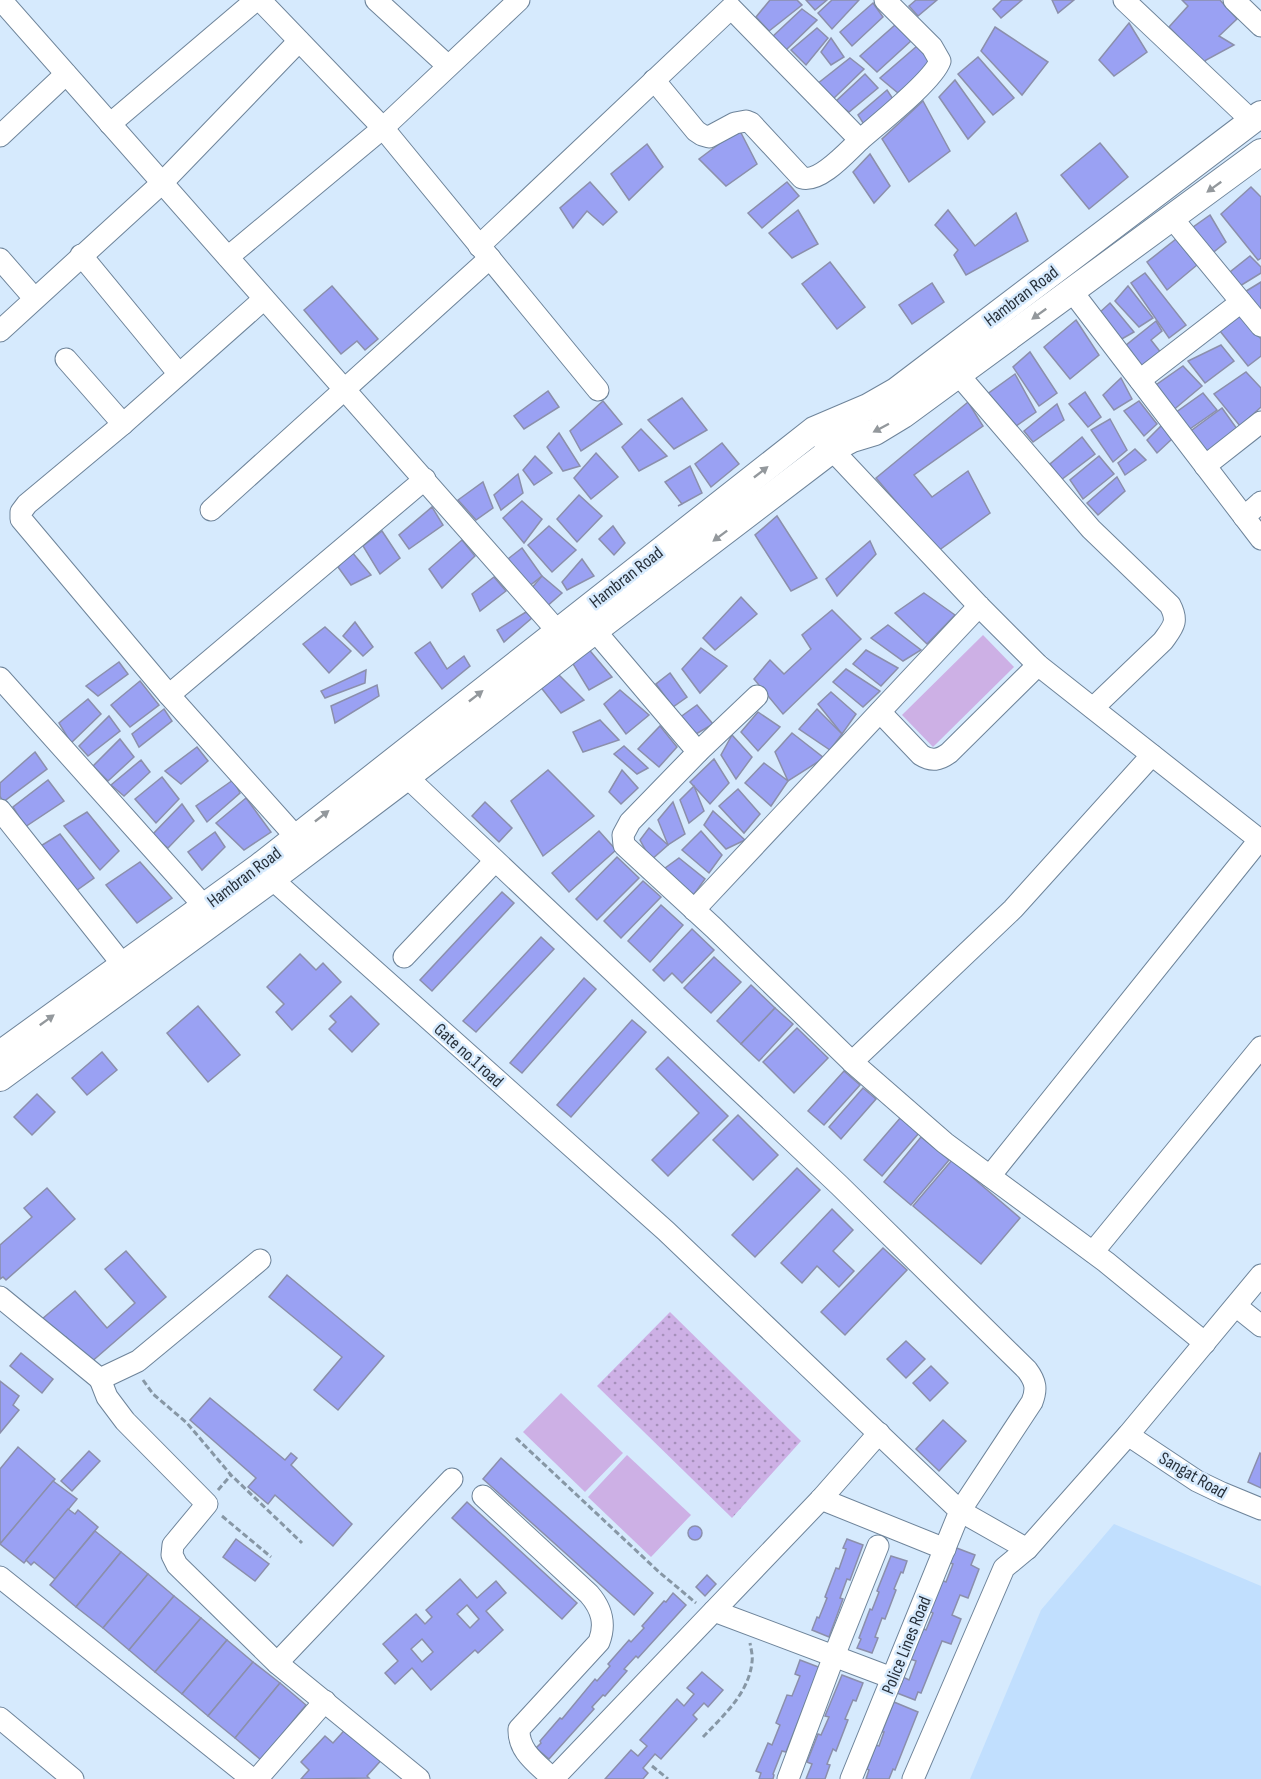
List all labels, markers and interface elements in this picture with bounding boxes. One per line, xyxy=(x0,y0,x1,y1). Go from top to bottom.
one-way arrow xyxy=(1206,181,1222,193)
street label: Hambran Road xyxy=(980,262,1063,331)
one-way arrow xyxy=(1032,308,1048,320)
one-way arrow xyxy=(872,423,889,433)
one-way arrow xyxy=(753,465,769,478)
one-way arrow xyxy=(713,529,728,541)
street label: Hambran Road xyxy=(585,542,667,613)
one-way arrow xyxy=(468,690,483,702)
one-way arrow xyxy=(315,811,330,823)
street label: Hambran Road xyxy=(203,843,286,912)
one-way arrow xyxy=(39,1014,55,1026)
street label: Gate no.1 road xyxy=(430,1019,508,1092)
street label: Sangat Road xyxy=(1155,1448,1230,1503)
street label: Police Lines Road xyxy=(877,1593,936,1697)

